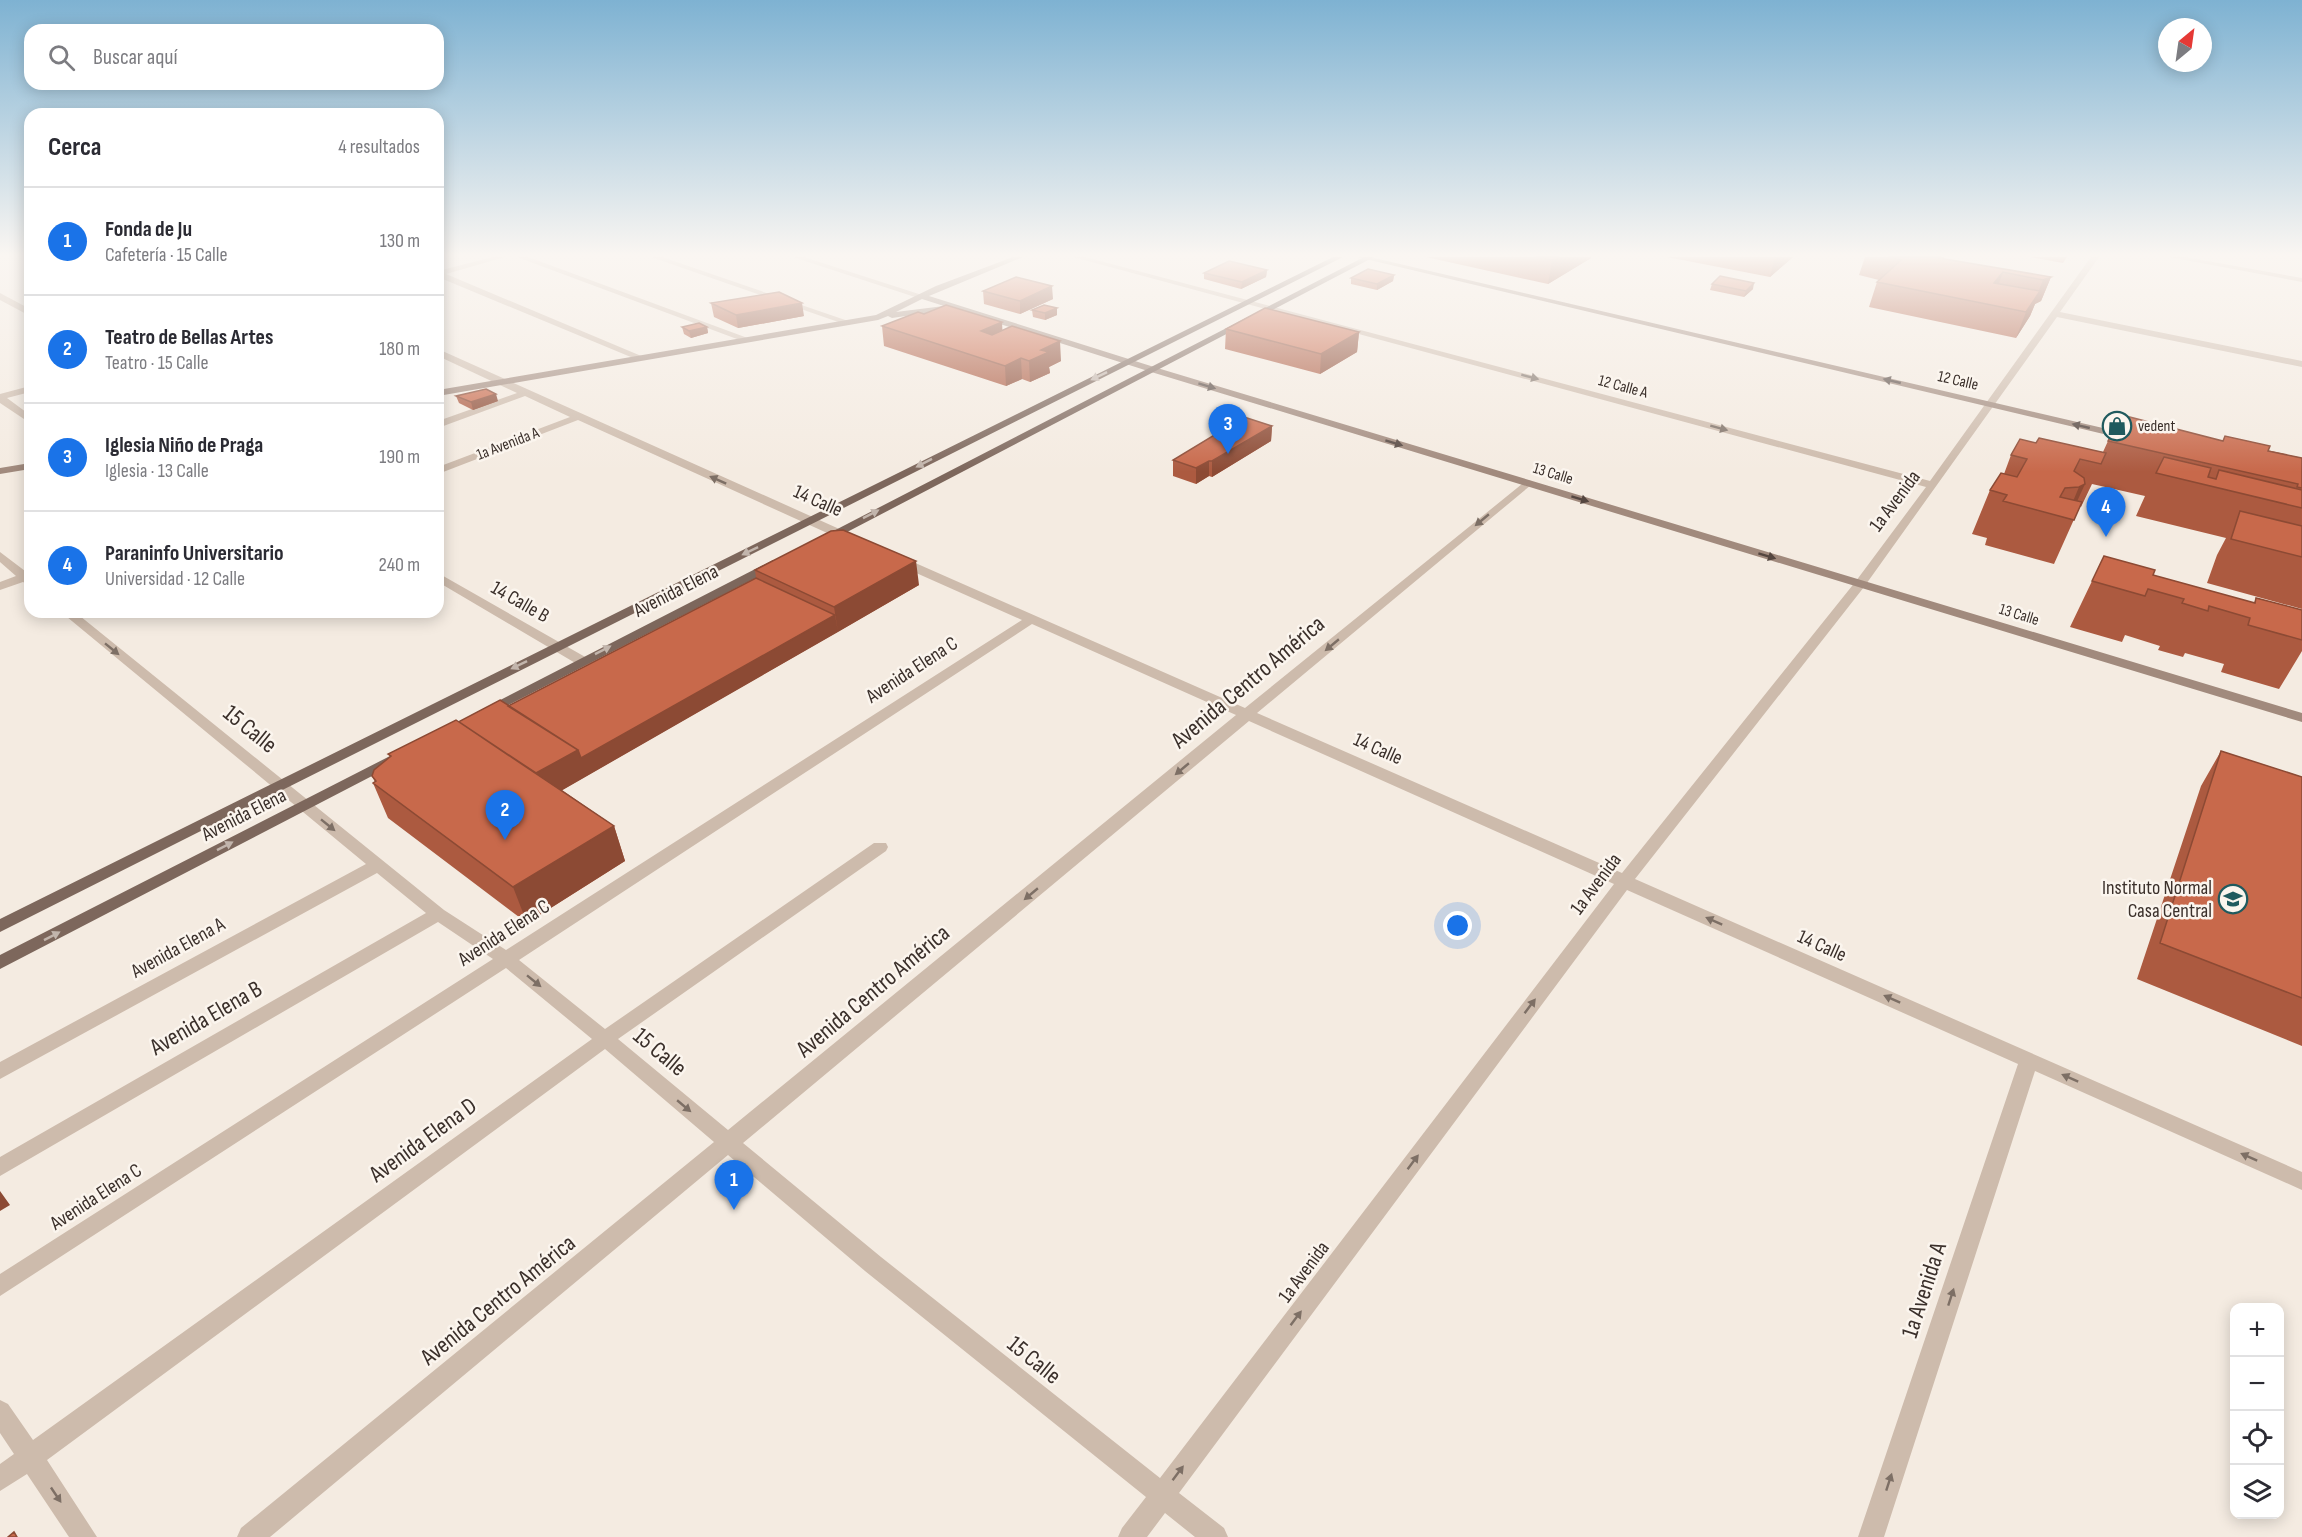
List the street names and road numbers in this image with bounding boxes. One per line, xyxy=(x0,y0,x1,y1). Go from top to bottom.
street label: 12 Calle xyxy=(1936,367,1980,395)
street label: 12 Calle A xyxy=(1596,371,1650,403)
street label: 1a Avenida A xyxy=(474,423,542,465)
street label: 13 Calle xyxy=(1531,459,1575,489)
street label: 1a Avenida xyxy=(1864,466,1926,536)
street label: 14 Calle xyxy=(790,480,846,522)
street label: Avenida Elena xyxy=(629,559,722,623)
street label: 14 Calle B xyxy=(487,576,553,628)
street label: 13 Calle xyxy=(1997,600,2041,630)
street label: Avenida Centro América xyxy=(1165,609,1331,755)
street label: Avenida Elena C xyxy=(861,631,962,709)
street label: 15 Calle xyxy=(217,699,283,759)
street label: 14 Calle xyxy=(1350,728,1406,770)
street label: Avenida Elena xyxy=(197,783,290,847)
street label: 1a Avenida xyxy=(1565,849,1627,919)
street label: Avenida Elena C xyxy=(453,894,554,972)
street label: Avenida Elena A xyxy=(126,912,229,984)
street label: Avenida Centro América xyxy=(790,918,956,1064)
street label: 14 Calle xyxy=(1794,925,1850,967)
street label: Avenida Elena B xyxy=(144,974,267,1062)
street label: 15 Calle xyxy=(627,1021,693,1083)
street label: Avenida Elena D xyxy=(363,1091,482,1189)
street label: Avenida Elena C xyxy=(45,1158,146,1236)
street label: Avenida Centro América xyxy=(414,1229,581,1372)
street label: 1a Avenida xyxy=(1273,1237,1335,1307)
street label: 1a Avenida A xyxy=(1895,1238,1953,1341)
street label: 15 Calle xyxy=(1001,1330,1067,1390)

